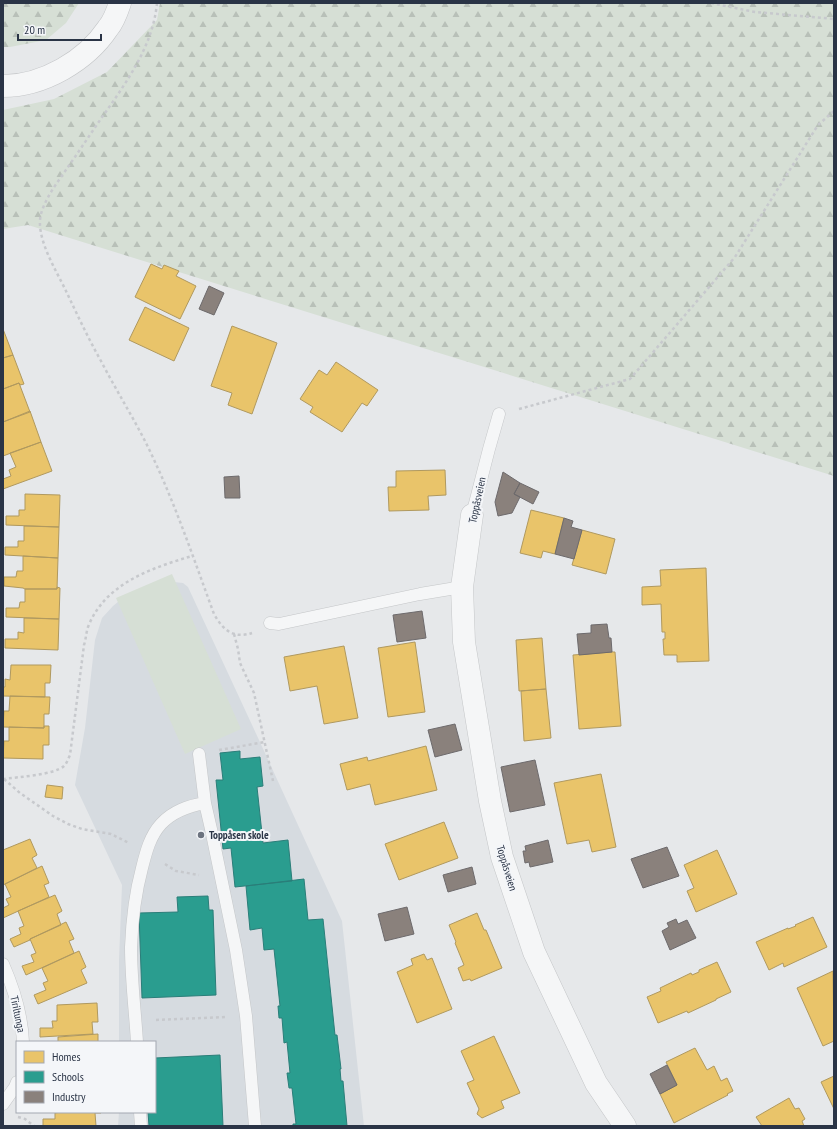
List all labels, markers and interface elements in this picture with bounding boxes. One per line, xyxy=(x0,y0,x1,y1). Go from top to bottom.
scale bar xyxy=(18,16,101,42)
text: 20 m xyxy=(24,22,45,37)
street label: Toppåsveien xyxy=(465,475,489,524)
place label: Toppåsen skole xyxy=(209,828,269,842)
marker: Toppåsen skole xyxy=(196,830,206,840)
street label: Toppåsveien xyxy=(493,844,521,893)
street label: Tiriltunga xyxy=(7,994,29,1034)
legend xyxy=(16,1041,156,1113)
text: Homes xyxy=(52,1049,80,1064)
text: Schools xyxy=(52,1069,84,1084)
text: Industry xyxy=(52,1089,86,1104)

